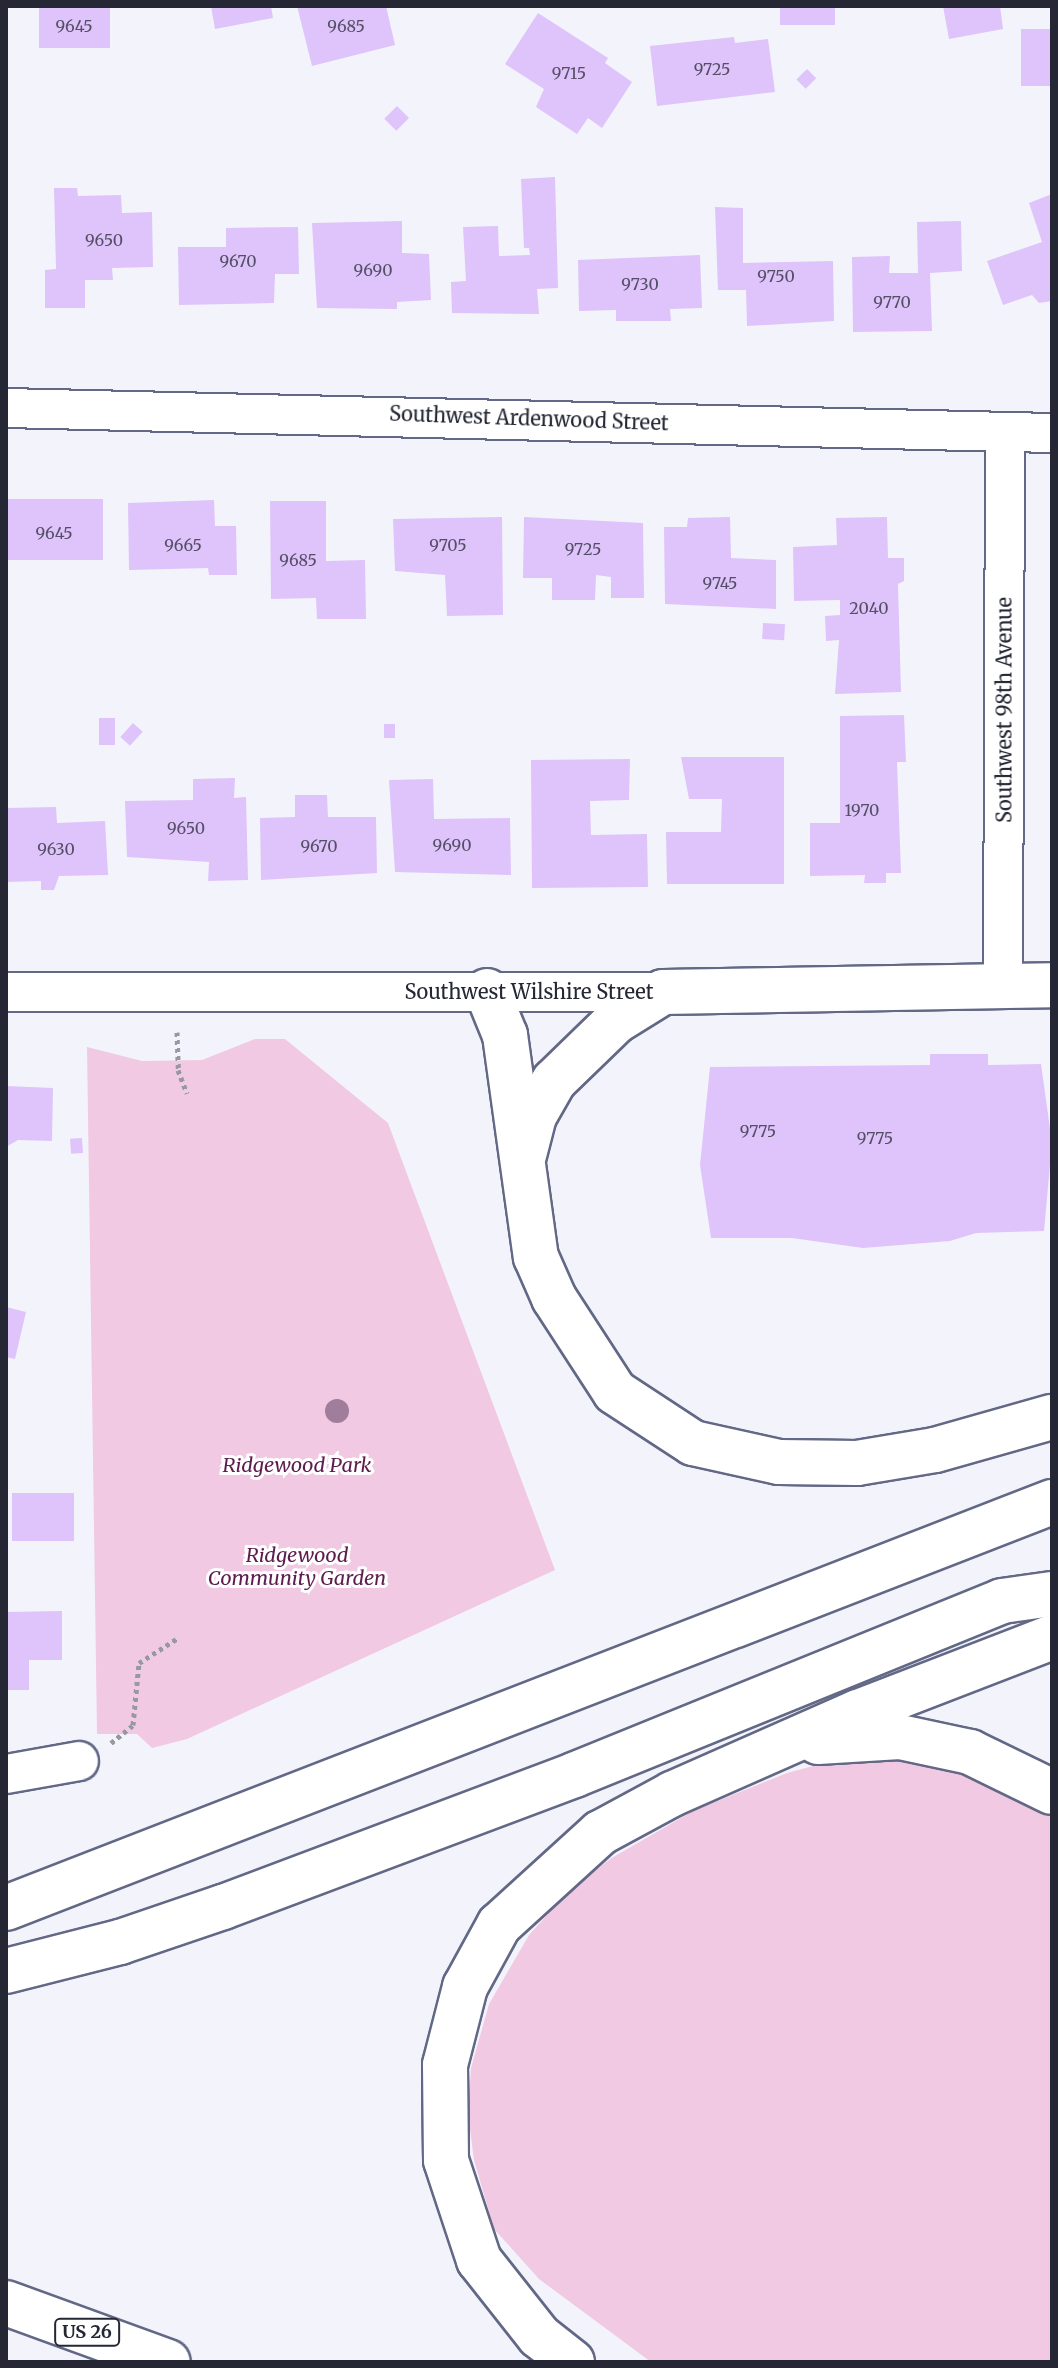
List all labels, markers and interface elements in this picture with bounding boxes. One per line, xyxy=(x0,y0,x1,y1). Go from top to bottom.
house number: 9645 xyxy=(55,16,93,36)
house number: 9685 xyxy=(327,16,365,36)
house number: 9725 xyxy=(694,59,730,79)
house number: 9715 xyxy=(552,63,586,83)
house number: 9650 xyxy=(85,230,123,250)
house number: 9670 xyxy=(219,251,257,271)
house number: 9690 xyxy=(354,260,392,280)
house number: 9750 xyxy=(757,266,795,286)
house number: 9730 xyxy=(621,274,659,294)
house number: 9770 xyxy=(873,292,911,312)
street label: Southwest Ardenwood Street xyxy=(389,401,669,435)
house number: 9645 xyxy=(35,523,73,543)
house number: 9665 xyxy=(164,535,202,555)
house number: 9705 xyxy=(429,535,467,555)
house number: 9725 xyxy=(565,539,601,559)
house number: 9685 xyxy=(279,550,317,570)
house number: 9745 xyxy=(703,573,737,593)
street label: Southwest 98th Avenue xyxy=(992,597,1016,823)
house number: 2040 xyxy=(849,598,889,618)
house number: 1970 xyxy=(845,800,879,820)
house number: 9650 xyxy=(167,818,205,838)
house number: 9690 xyxy=(433,835,471,855)
house number: 9670 xyxy=(300,836,338,856)
house number: 9630 xyxy=(37,839,75,859)
street label: Southwest Wilshire Street xyxy=(405,979,653,1003)
house number: 9775 xyxy=(740,1121,776,1141)
house number: 9775 xyxy=(857,1128,893,1148)
park label: Ridgewood Park xyxy=(222,1452,372,1476)
park label: Ridgewood Community Garden xyxy=(208,1543,386,1590)
road number: US 26 xyxy=(53,2318,121,2346)

